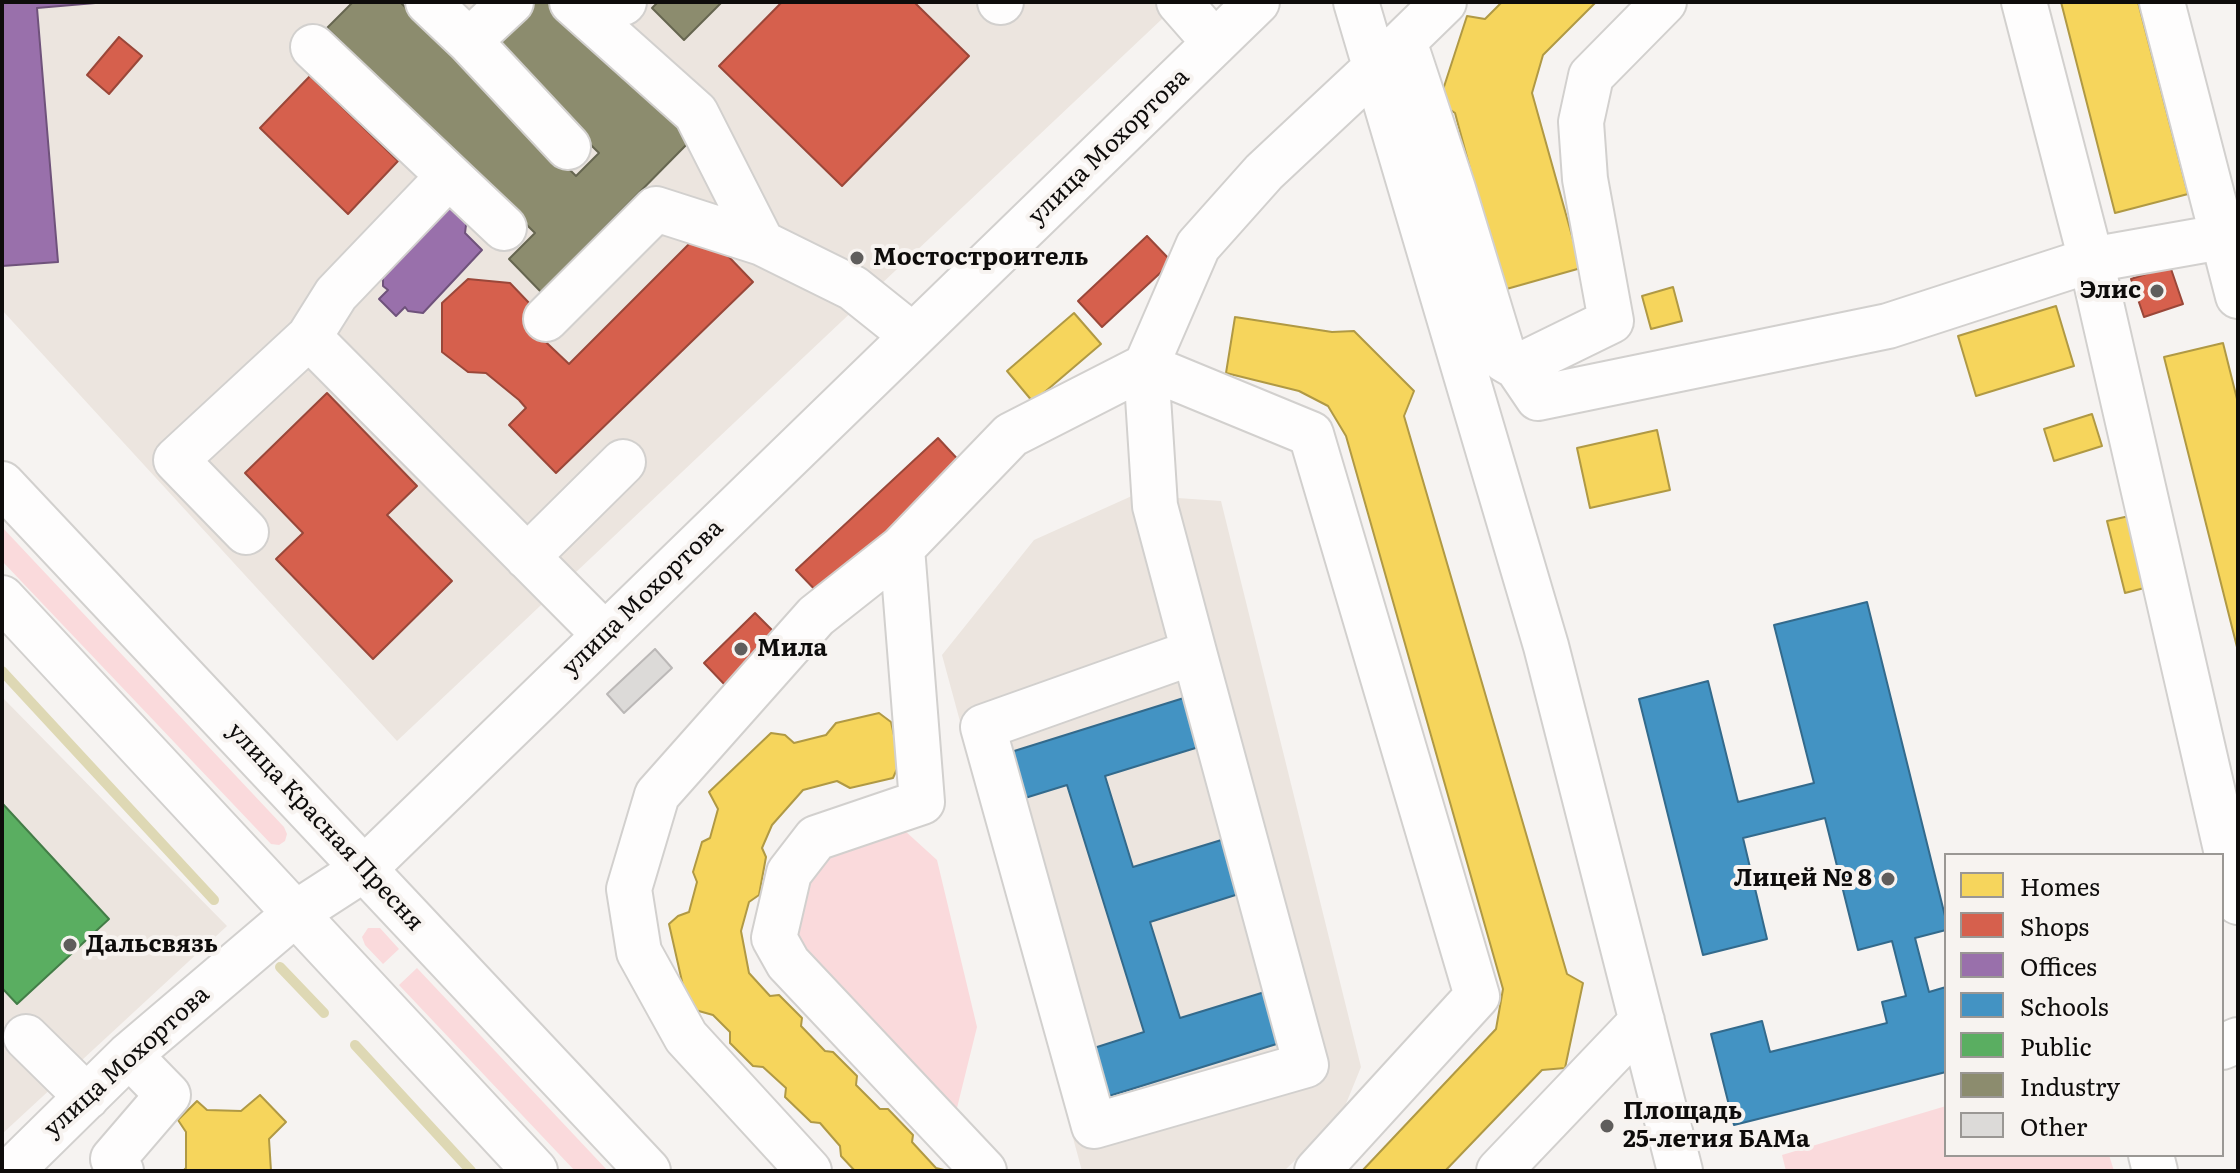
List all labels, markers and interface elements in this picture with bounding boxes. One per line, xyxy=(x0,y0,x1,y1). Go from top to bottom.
street label: улица Мохортова xyxy=(1023,63,1195,231)
place label: Мостостроитель xyxy=(873,244,1089,272)
marker: Мостостроитель xyxy=(848,249,866,267)
place label: Элис xyxy=(2079,277,2141,305)
marker: Элис xyxy=(2148,282,2166,300)
street label: улица Мохортова xyxy=(557,514,729,682)
place label: Мила xyxy=(757,635,827,663)
marker: Мила xyxy=(732,640,750,658)
street label: улица Красная Пресня xyxy=(221,717,429,937)
legend xyxy=(1944,853,2224,1157)
place label: Лицей № 8 xyxy=(1734,865,1872,893)
text: Homes xyxy=(2020,868,2100,903)
marker: Лицей № 8 xyxy=(1879,870,1897,888)
text: Shops xyxy=(2020,908,2089,943)
place label: Дальсвязь xyxy=(86,931,218,959)
marker: Дальсвязь xyxy=(61,936,79,954)
text: Offices xyxy=(2020,948,2097,983)
street label: улица Мохортова xyxy=(38,980,216,1144)
text: Schools xyxy=(2020,988,2109,1023)
text: Public xyxy=(2020,1028,2091,1063)
text: Industry xyxy=(2020,1068,2120,1103)
place label: Площадь 25-летия БАМа xyxy=(1623,1098,1810,1154)
text: Other xyxy=(2020,1108,2087,1143)
marker: Площадь 25-летия БАМа xyxy=(1598,1117,1616,1135)

